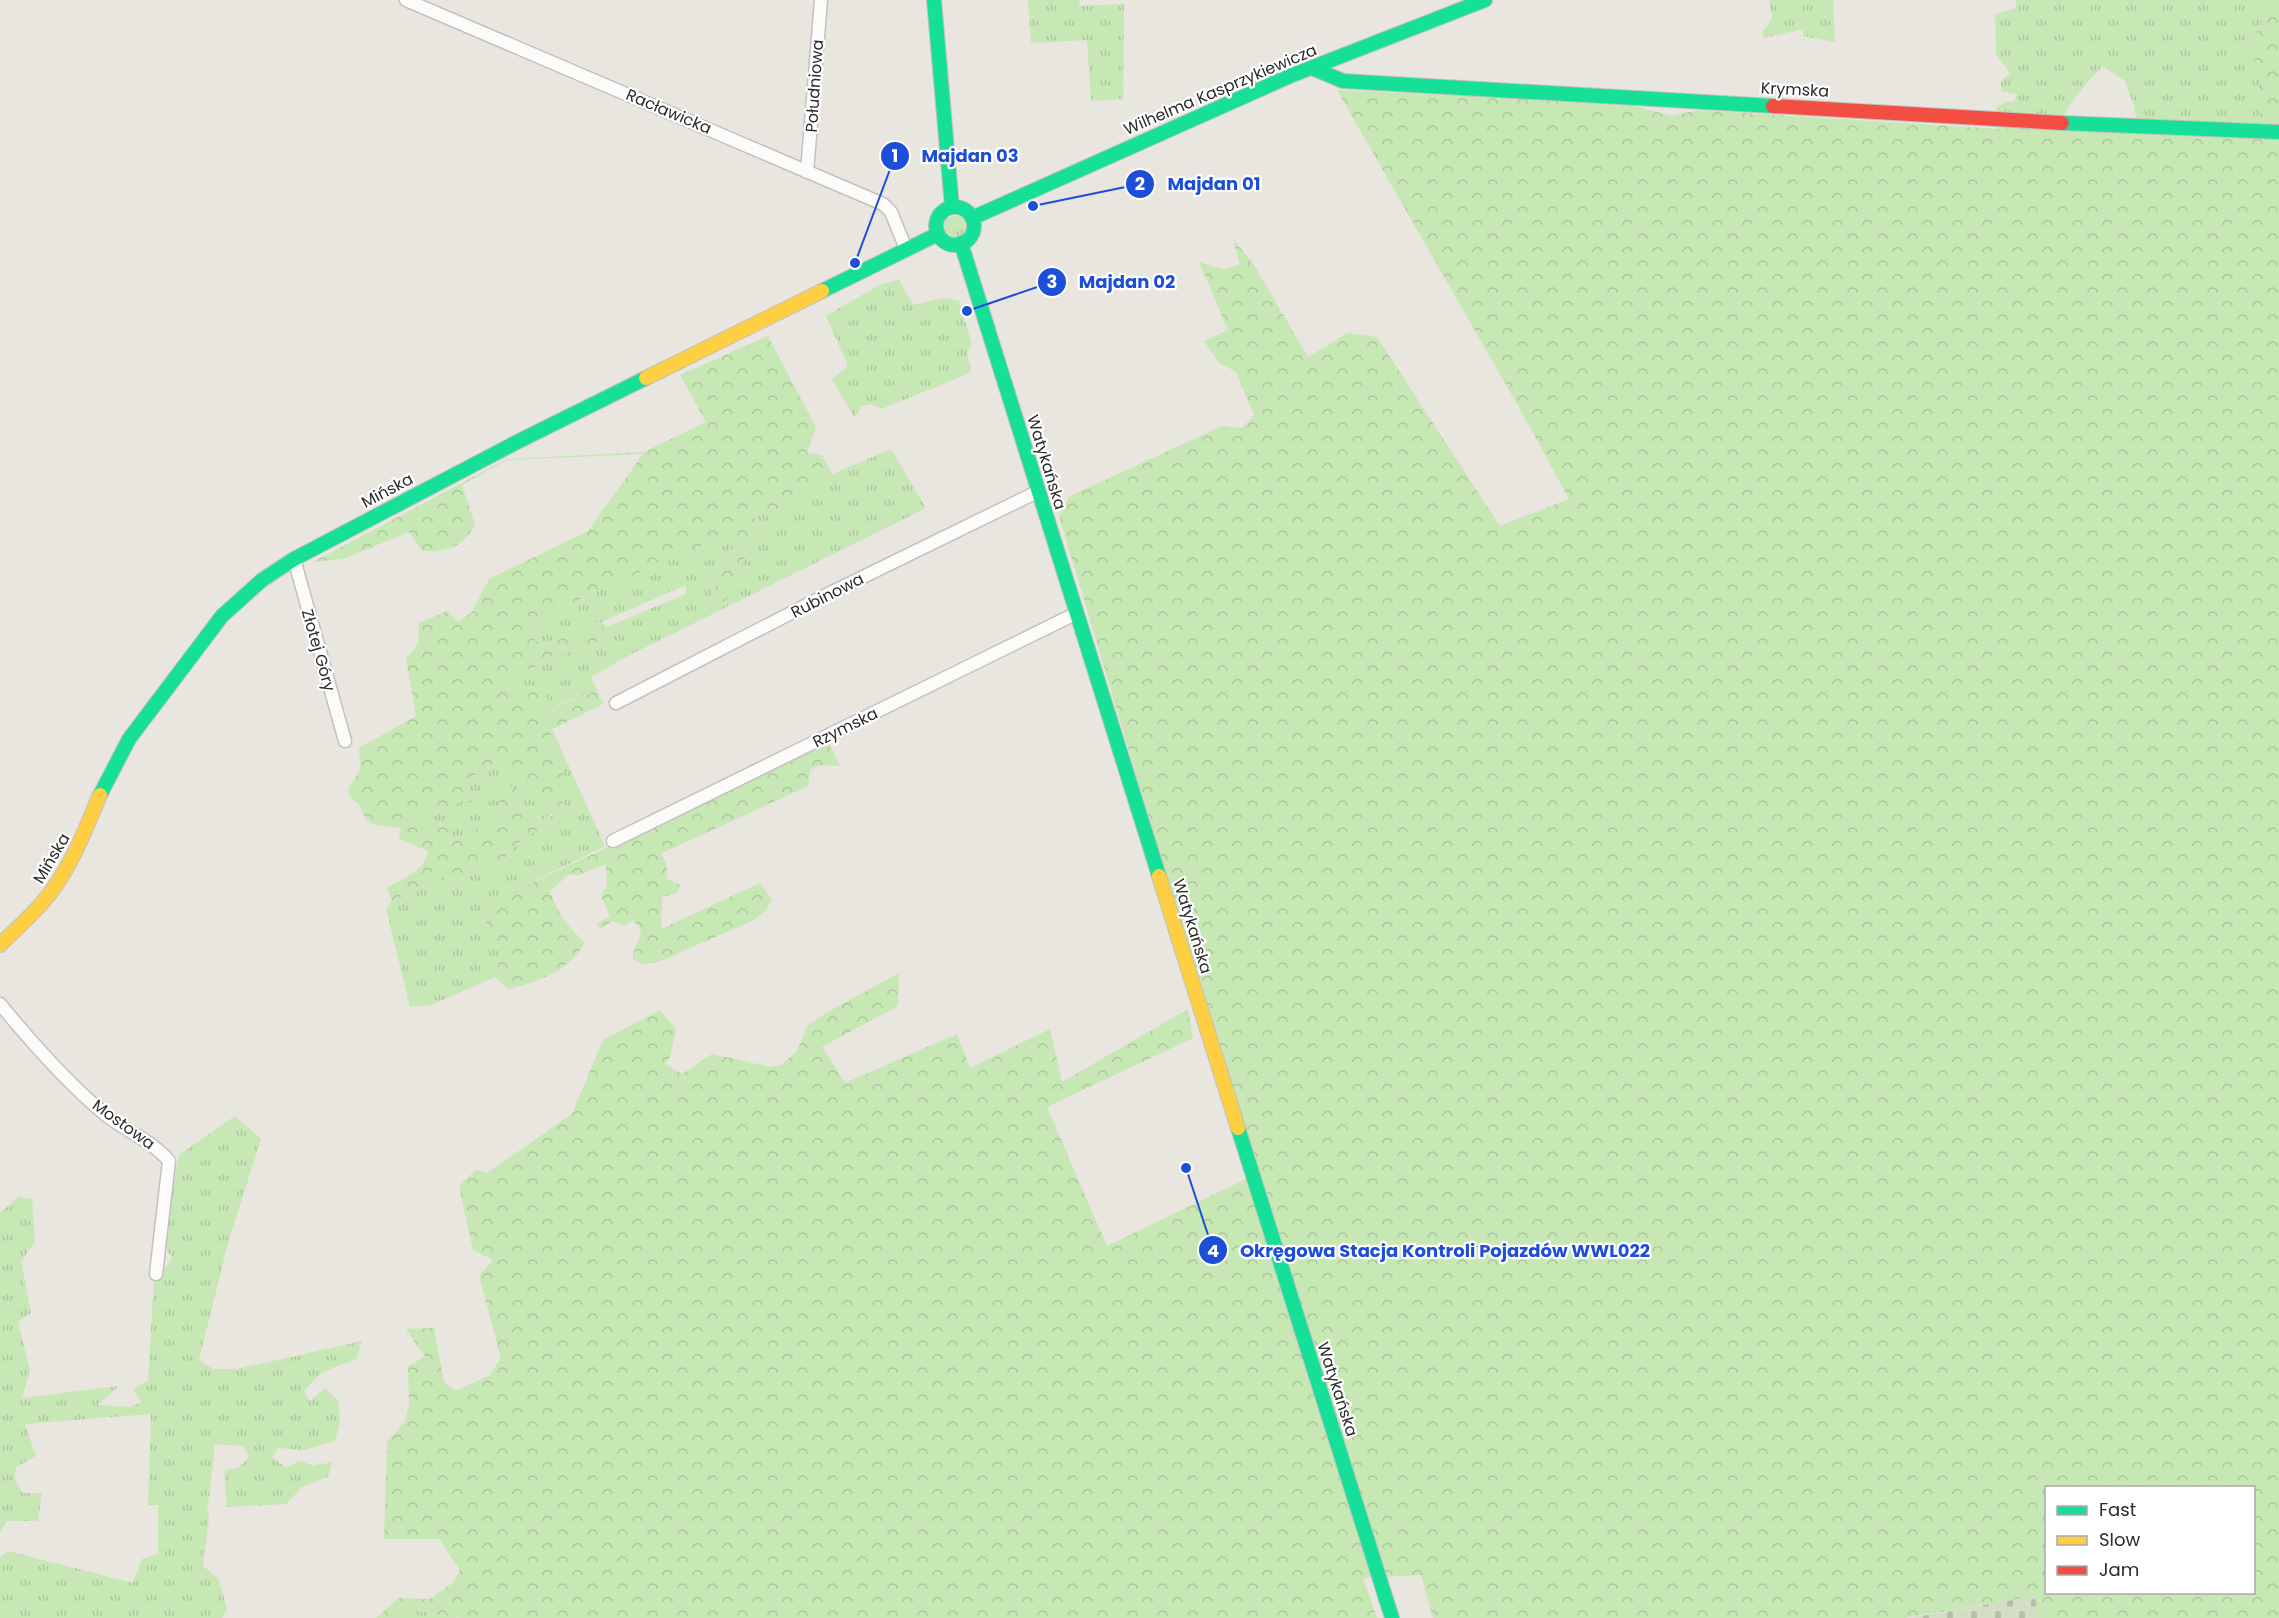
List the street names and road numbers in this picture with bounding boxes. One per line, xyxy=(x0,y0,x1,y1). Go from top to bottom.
street label: Wilhelma Kasprzykiewicza xyxy=(1120,38,1320,141)
street label: Południowa xyxy=(800,39,829,133)
street label: Krymska xyxy=(1760,76,1830,103)
street label: Racławicka xyxy=(622,83,715,140)
street label: Watykańska xyxy=(1021,412,1072,512)
street label: Mińska xyxy=(357,467,417,514)
street label: Rubinowa xyxy=(787,567,868,624)
street label: Złotej Góry xyxy=(296,606,341,694)
street label: Rzymska xyxy=(809,702,882,753)
street label: Mińska xyxy=(27,829,76,888)
street label: Watykańska xyxy=(1167,876,1218,976)
street label: Mostowa xyxy=(88,1094,160,1155)
street label: Watykańska xyxy=(1311,1339,1364,1439)

